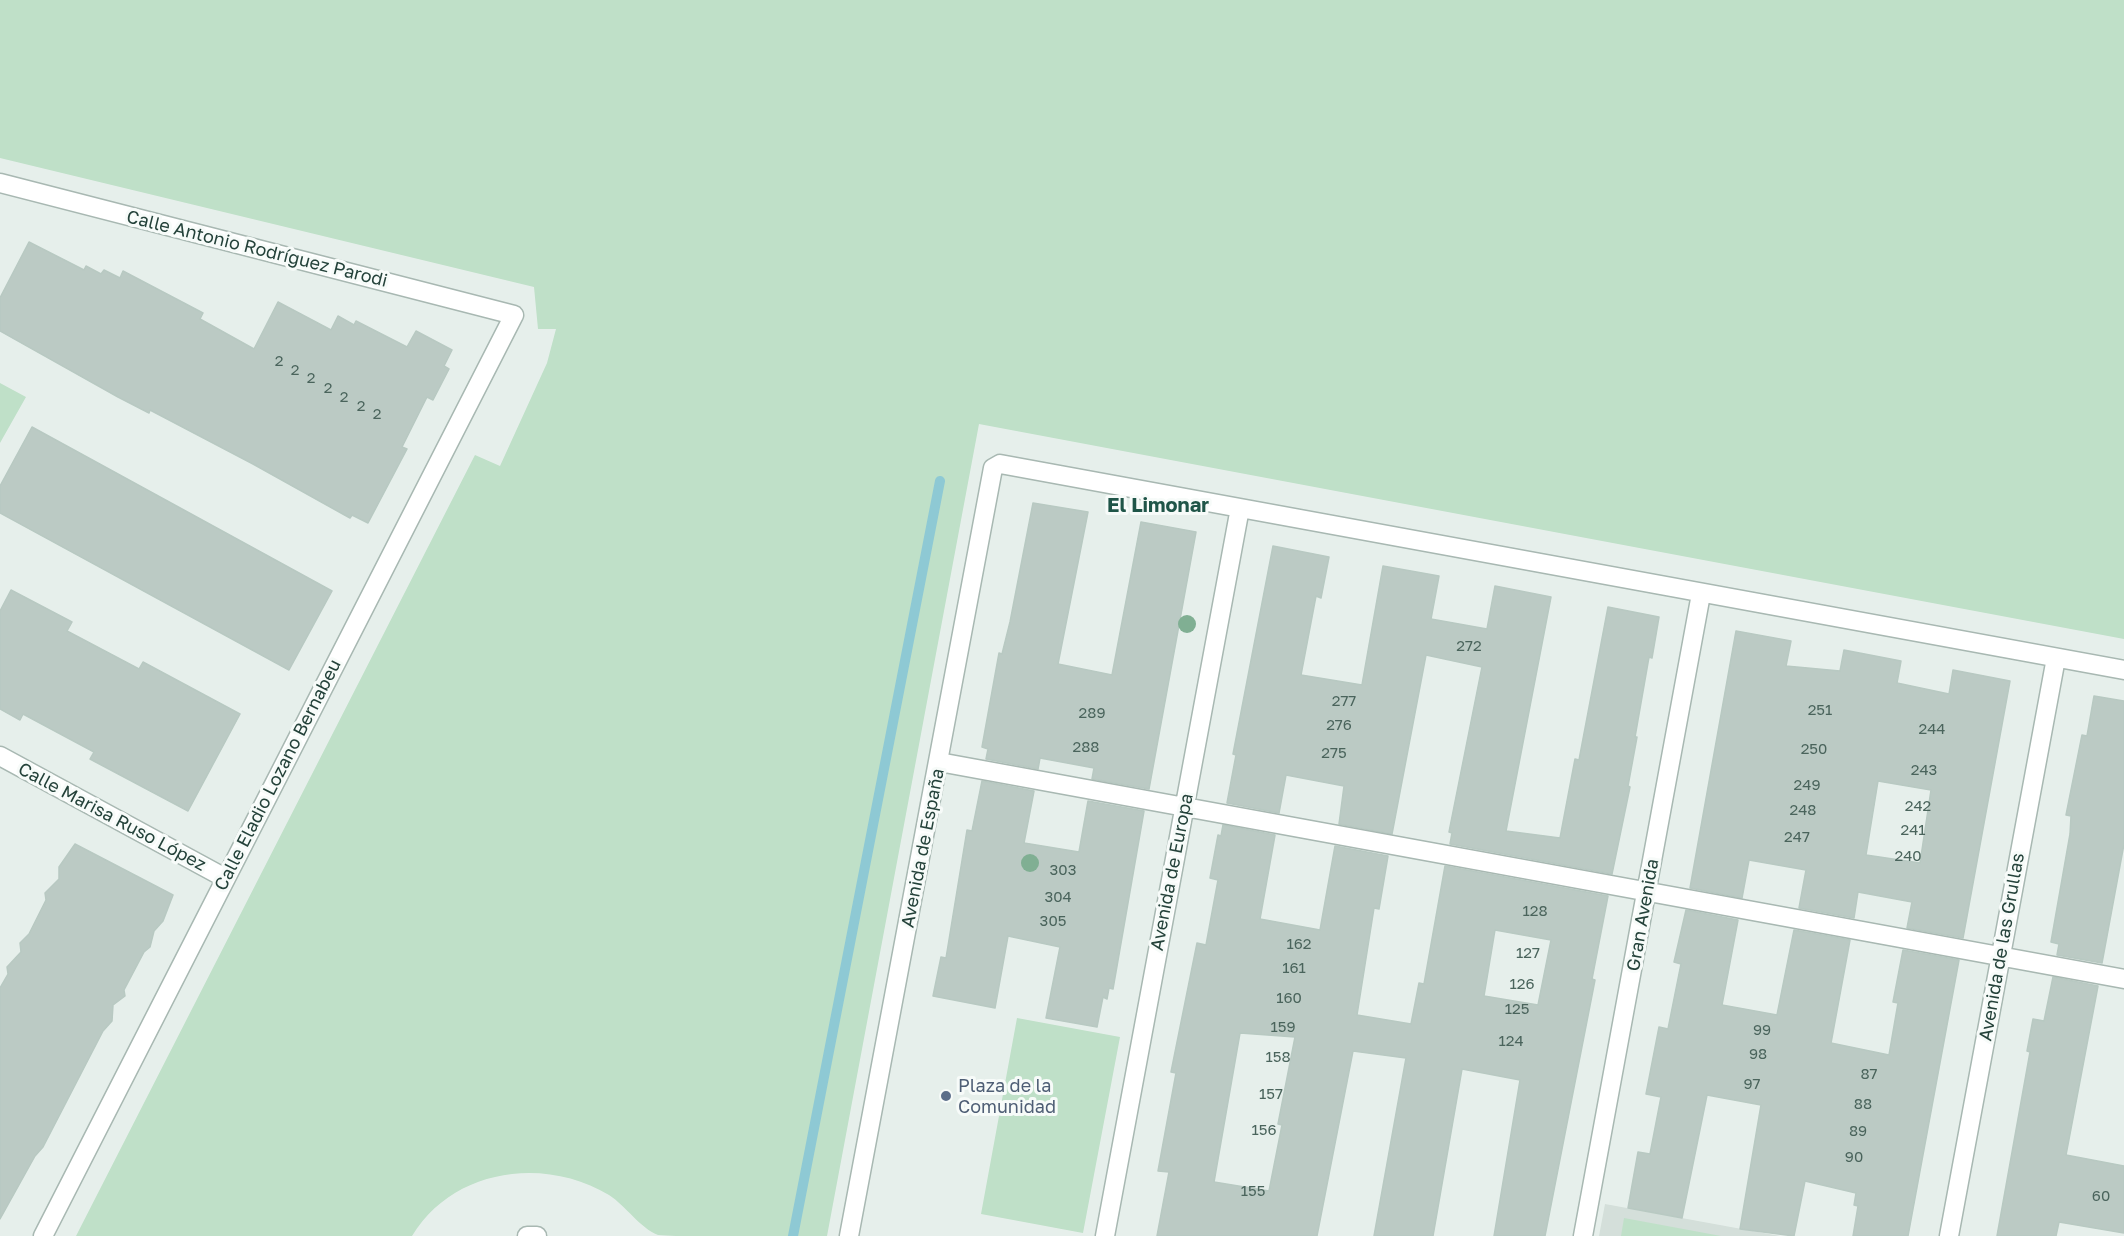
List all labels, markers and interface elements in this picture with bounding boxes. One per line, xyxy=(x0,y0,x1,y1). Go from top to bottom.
street label: Calle Antonio Rodríguez Parodi xyxy=(124,206,390,292)
house number: 2 xyxy=(275,352,283,370)
house number: 2 xyxy=(291,361,299,379)
house number: 2 xyxy=(307,369,315,387)
house number: 2 xyxy=(324,379,332,397)
house number: 2 xyxy=(340,388,348,406)
house number: 2 xyxy=(357,397,365,415)
house number: 2 xyxy=(373,405,381,423)
district label: El Limonar xyxy=(1107,494,1209,518)
house number: 272 xyxy=(1456,637,1482,655)
street label: Calle Eladio Lozano Bernabeu xyxy=(210,656,346,894)
house number: 277 xyxy=(1332,692,1356,710)
house number: 251 xyxy=(1808,701,1832,719)
house number: 289 xyxy=(1079,704,1105,722)
house number: 276 xyxy=(1326,716,1352,734)
house number: 244 xyxy=(1919,720,1945,738)
house number: 288 xyxy=(1073,738,1099,756)
house number: 250 xyxy=(1801,740,1827,758)
house number: 275 xyxy=(1321,744,1347,762)
street label: Calle Marisa Ruso López xyxy=(14,758,210,876)
house number: 243 xyxy=(1911,761,1937,779)
street label: Avenida de España xyxy=(897,767,949,929)
house number: 249 xyxy=(1794,776,1820,794)
street label: Avenida de Europa xyxy=(1146,792,1198,952)
house number: 242 xyxy=(1905,797,1931,815)
house number: 248 xyxy=(1790,801,1816,819)
house number: 241 xyxy=(1900,821,1926,839)
house number: 247 xyxy=(1784,828,1810,846)
house number: 240 xyxy=(1894,847,1922,865)
street label: Avenida de las Grullas xyxy=(1975,851,2029,1043)
street label: Gran Avenida xyxy=(1623,857,1663,973)
house number: 303 xyxy=(1050,861,1076,879)
house number: 304 xyxy=(1044,888,1072,906)
house number: 128 xyxy=(1522,902,1548,920)
house number: 305 xyxy=(1040,912,1066,930)
house number: 162 xyxy=(1286,935,1312,953)
house number: 127 xyxy=(1516,944,1540,962)
house number: 161 xyxy=(1282,959,1306,977)
house number: 126 xyxy=(1509,975,1535,993)
house number: 160 xyxy=(1276,989,1302,1007)
house number: 125 xyxy=(1505,1000,1529,1018)
house number: 159 xyxy=(1270,1018,1296,1036)
house number: 99 xyxy=(1753,1021,1771,1039)
house number: 124 xyxy=(1498,1032,1524,1050)
house number: 98 xyxy=(1749,1045,1767,1063)
house number: 158 xyxy=(1265,1048,1291,1066)
house number: 87 xyxy=(1860,1065,1878,1083)
place label: Plaza de la Comunidad xyxy=(958,1075,1056,1118)
house number: 97 xyxy=(1743,1075,1761,1093)
house number: 157 xyxy=(1259,1085,1283,1103)
marker: Plaza de la Comunidad xyxy=(939,1089,953,1103)
house number: 88 xyxy=(1854,1095,1872,1113)
house number: 156 xyxy=(1251,1121,1277,1139)
house number: 89 xyxy=(1849,1122,1867,1140)
house number: 90 xyxy=(1845,1148,1863,1166)
house number: 155 xyxy=(1241,1182,1265,1200)
house number: 60 xyxy=(2092,1187,2110,1205)

